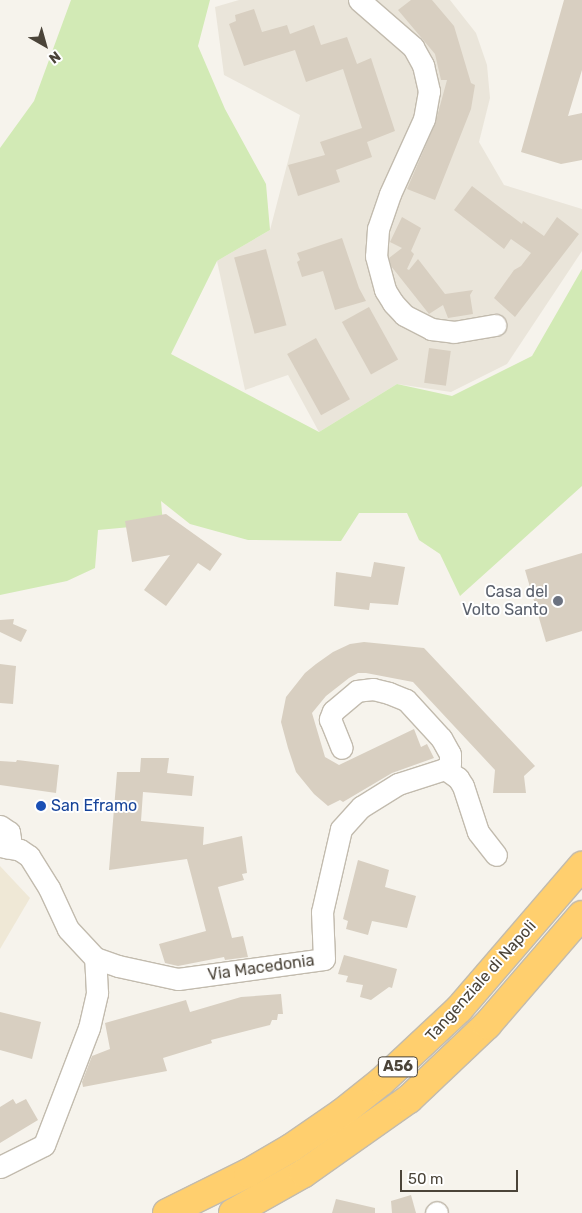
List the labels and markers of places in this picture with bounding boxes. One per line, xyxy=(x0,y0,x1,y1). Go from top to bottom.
place label: Casa del Volto Santo xyxy=(462,582,548,620)
marker: Casa del Volto Santo xyxy=(552,595,564,607)
place label: San Eframo xyxy=(51,796,137,816)
marker: San Eframo xyxy=(35,800,47,812)

